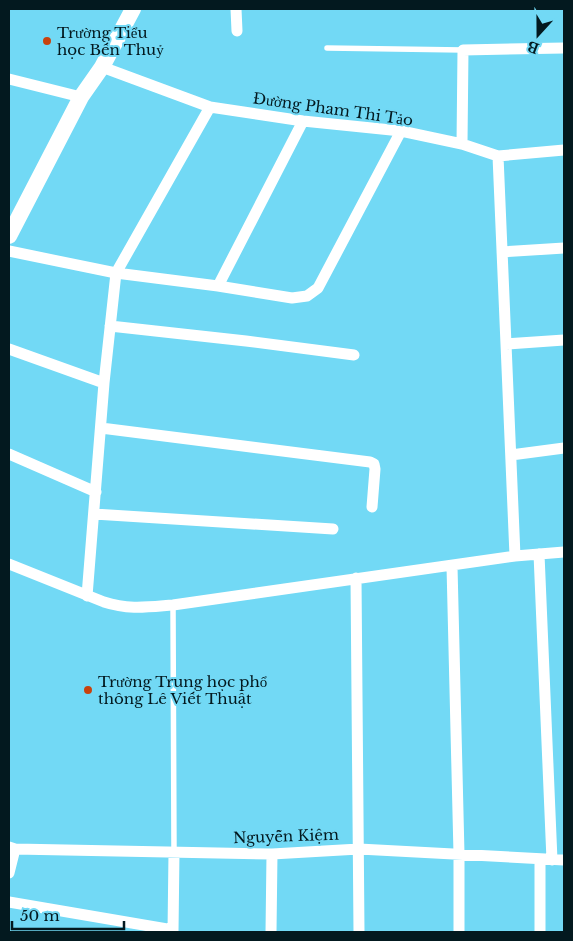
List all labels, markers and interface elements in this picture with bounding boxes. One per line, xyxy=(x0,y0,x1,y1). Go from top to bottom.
north arrow xyxy=(513,10,563,60)
place label: Trường Tiểu học Bến Thuỷ xyxy=(57,23,164,59)
marker: Trường Tiểu học Bến Thuỷ xyxy=(41,35,53,47)
text: B xyxy=(525,37,542,58)
street label: Đường Pham Thi Tảo xyxy=(252,88,414,130)
place label: Trường Trung học phổ thông Lê Viết Thuật xyxy=(98,672,267,708)
marker: Trường Trung học phổ thông Lê Viết Thuật xyxy=(82,684,94,696)
street label: Nguyễn Kiệm xyxy=(233,825,339,847)
scale bar xyxy=(12,898,125,930)
text: 50 m xyxy=(20,906,60,925)

